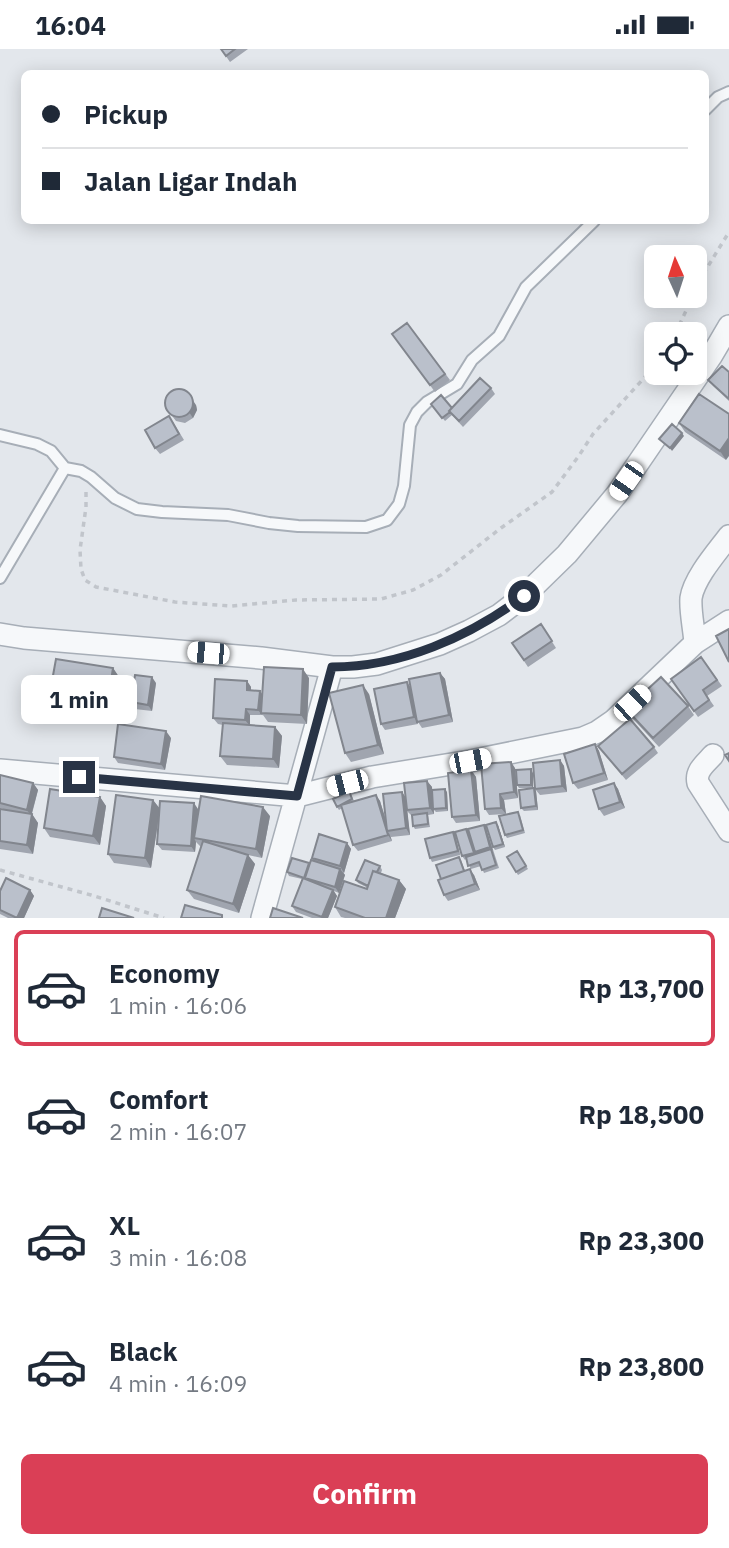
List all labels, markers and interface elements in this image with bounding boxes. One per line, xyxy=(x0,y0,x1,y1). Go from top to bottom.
text: 16:04 xyxy=(35,8,106,42)
text: Pickup xyxy=(84,97,168,131)
text: Jalan Ligar Indah xyxy=(84,164,297,198)
north arrow xyxy=(644,245,707,308)
map controls xyxy=(644,245,707,385)
button: locate xyxy=(644,322,707,385)
car xyxy=(606,458,647,504)
route start xyxy=(508,580,540,612)
car xyxy=(187,641,230,665)
callout: 1 min xyxy=(21,675,137,725)
car xyxy=(610,681,655,725)
text: 1 min xyxy=(49,684,109,714)
car xyxy=(448,747,493,775)
route end xyxy=(63,761,95,793)
car xyxy=(325,768,370,798)
text: Economy xyxy=(109,956,220,990)
icon: car xyxy=(25,957,88,1020)
text: Rp 13,700 xyxy=(578,971,704,1005)
text: 1 min · 16:06 xyxy=(109,990,247,1020)
text: Comfort xyxy=(109,1082,208,1116)
icon: car xyxy=(25,1083,88,1146)
text: Rp 18,500 xyxy=(578,1097,704,1131)
text: 2 min · 16:07 xyxy=(109,1116,247,1146)
text: XL xyxy=(109,1208,140,1242)
icon: car xyxy=(25,1209,88,1272)
text: Rp 23,300 xyxy=(578,1223,704,1257)
text: 3 min · 16:08 xyxy=(109,1242,247,1272)
text: Black xyxy=(109,1334,177,1368)
icon: car xyxy=(25,1335,88,1398)
text: Rp 23,800 xyxy=(578,1349,704,1383)
text: 4 min · 16:09 xyxy=(109,1368,247,1398)
button: Confirm xyxy=(21,1454,708,1534)

